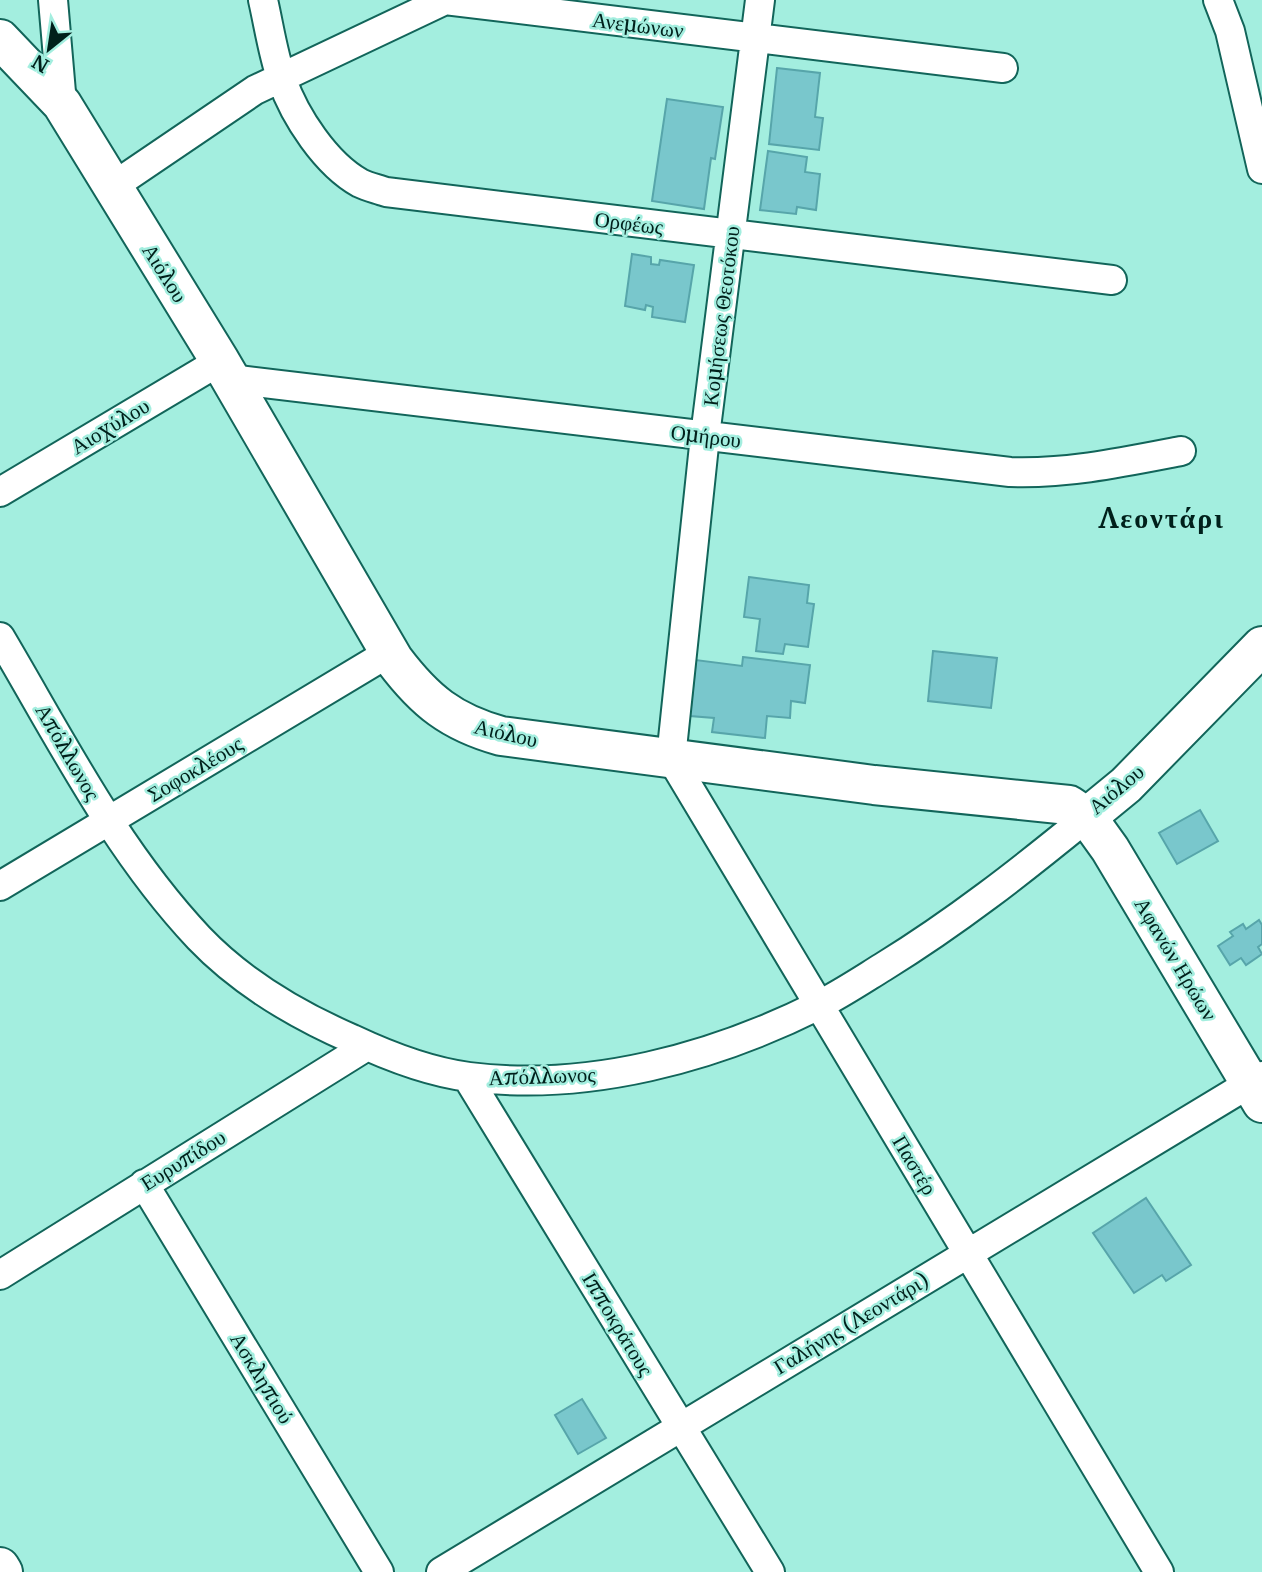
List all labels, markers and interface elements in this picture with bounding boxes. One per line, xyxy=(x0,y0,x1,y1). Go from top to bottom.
street label: Ανεμώνων xyxy=(591,6,685,44)
north arrow xyxy=(14,14,84,84)
text: N xyxy=(28,50,53,78)
street label: Ορφέως xyxy=(593,205,665,241)
street label: Κομήσεως Θεοτόκου xyxy=(697,224,745,408)
street label: Αιόλου xyxy=(136,239,194,307)
street label: Αιοχύλου xyxy=(66,392,154,460)
street label: Ομήρου xyxy=(669,418,743,454)
district label: Λεοντάρι xyxy=(1098,500,1225,536)
street label: Απόλλωνος xyxy=(30,699,107,806)
street label: Αιόλου xyxy=(472,713,540,753)
street label: Σοφοκλέους xyxy=(143,730,248,808)
street label: Αιόλου xyxy=(1083,758,1149,820)
street label: Αφανών Ηρώων xyxy=(1129,893,1223,1025)
street label: Απόλλωνος xyxy=(488,1061,597,1091)
street label: Ευρυπίδου xyxy=(135,1123,231,1197)
street label: Παστέρ xyxy=(887,1130,943,1200)
street label: Γαλήνης (Λεοντάρι) xyxy=(768,1266,934,1380)
street label: Ιπποκράτους xyxy=(576,1267,660,1381)
street label: Ασκληπιού xyxy=(224,1328,300,1428)

